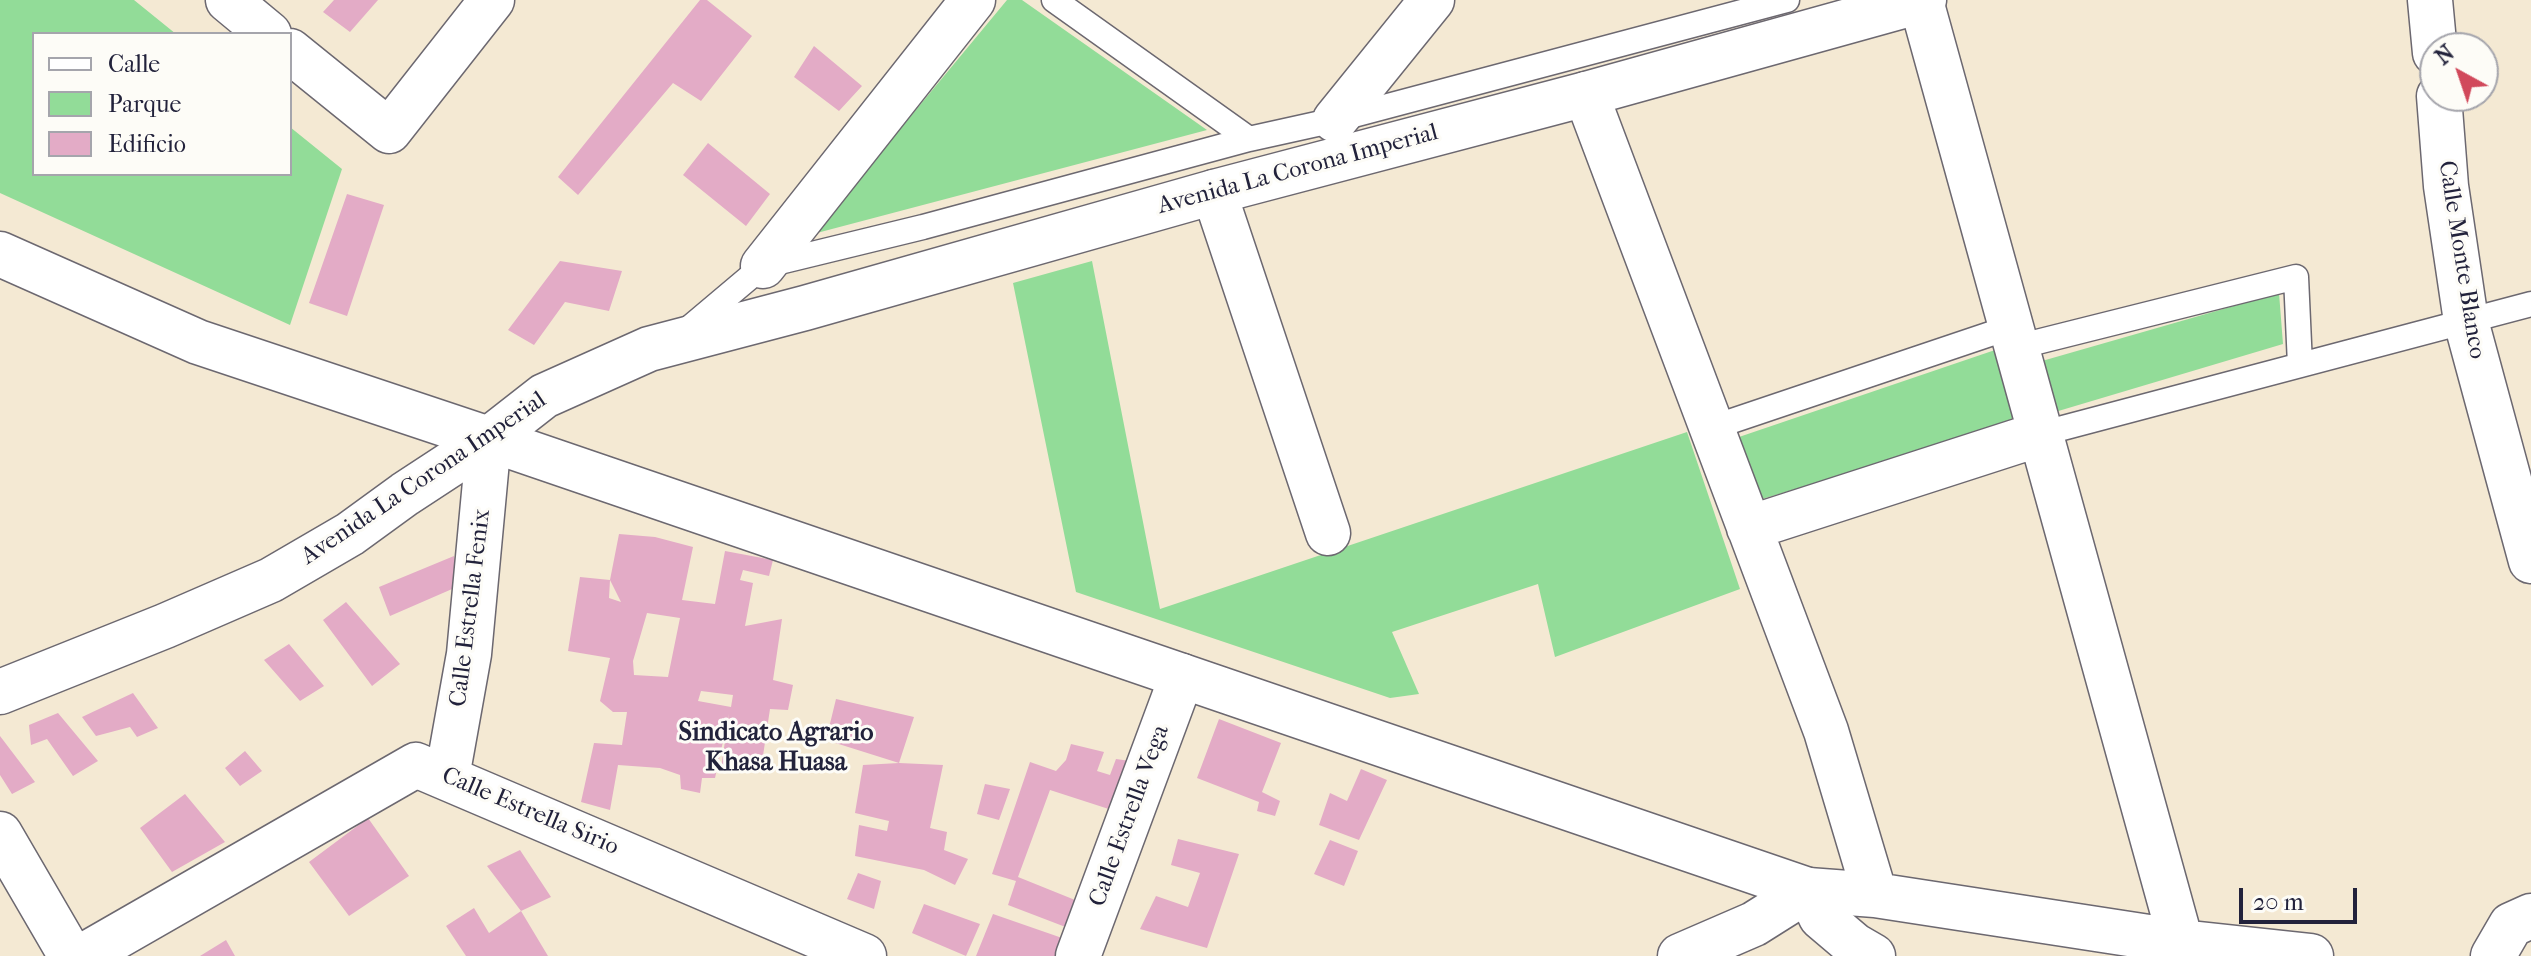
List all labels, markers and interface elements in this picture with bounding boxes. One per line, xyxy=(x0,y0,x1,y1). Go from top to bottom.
legend xyxy=(32,32,292,176)
north arrow xyxy=(2419,32,2499,112)
text: N xyxy=(2430,40,2460,70)
text: Calle xyxy=(108,50,160,78)
text: Parque xyxy=(108,90,181,118)
street label: Avenida La Corona Imperial xyxy=(1155,119,1441,221)
text: Edificio xyxy=(108,130,186,158)
street label: Calle Monte Blanco xyxy=(2431,159,2491,361)
street label: Avenida La Corona Imperial xyxy=(296,386,552,572)
street label: Calle Estrella Fenix xyxy=(445,507,497,709)
district label: Sindicato Agrario Khasa Huasa xyxy=(679,718,873,780)
street label: Calle Estrella Vega xyxy=(1084,721,1176,911)
street label: Calle Estrella Sirio xyxy=(437,762,623,862)
scale bar xyxy=(2243,872,2361,922)
text: 20 m xyxy=(2253,888,2304,916)

